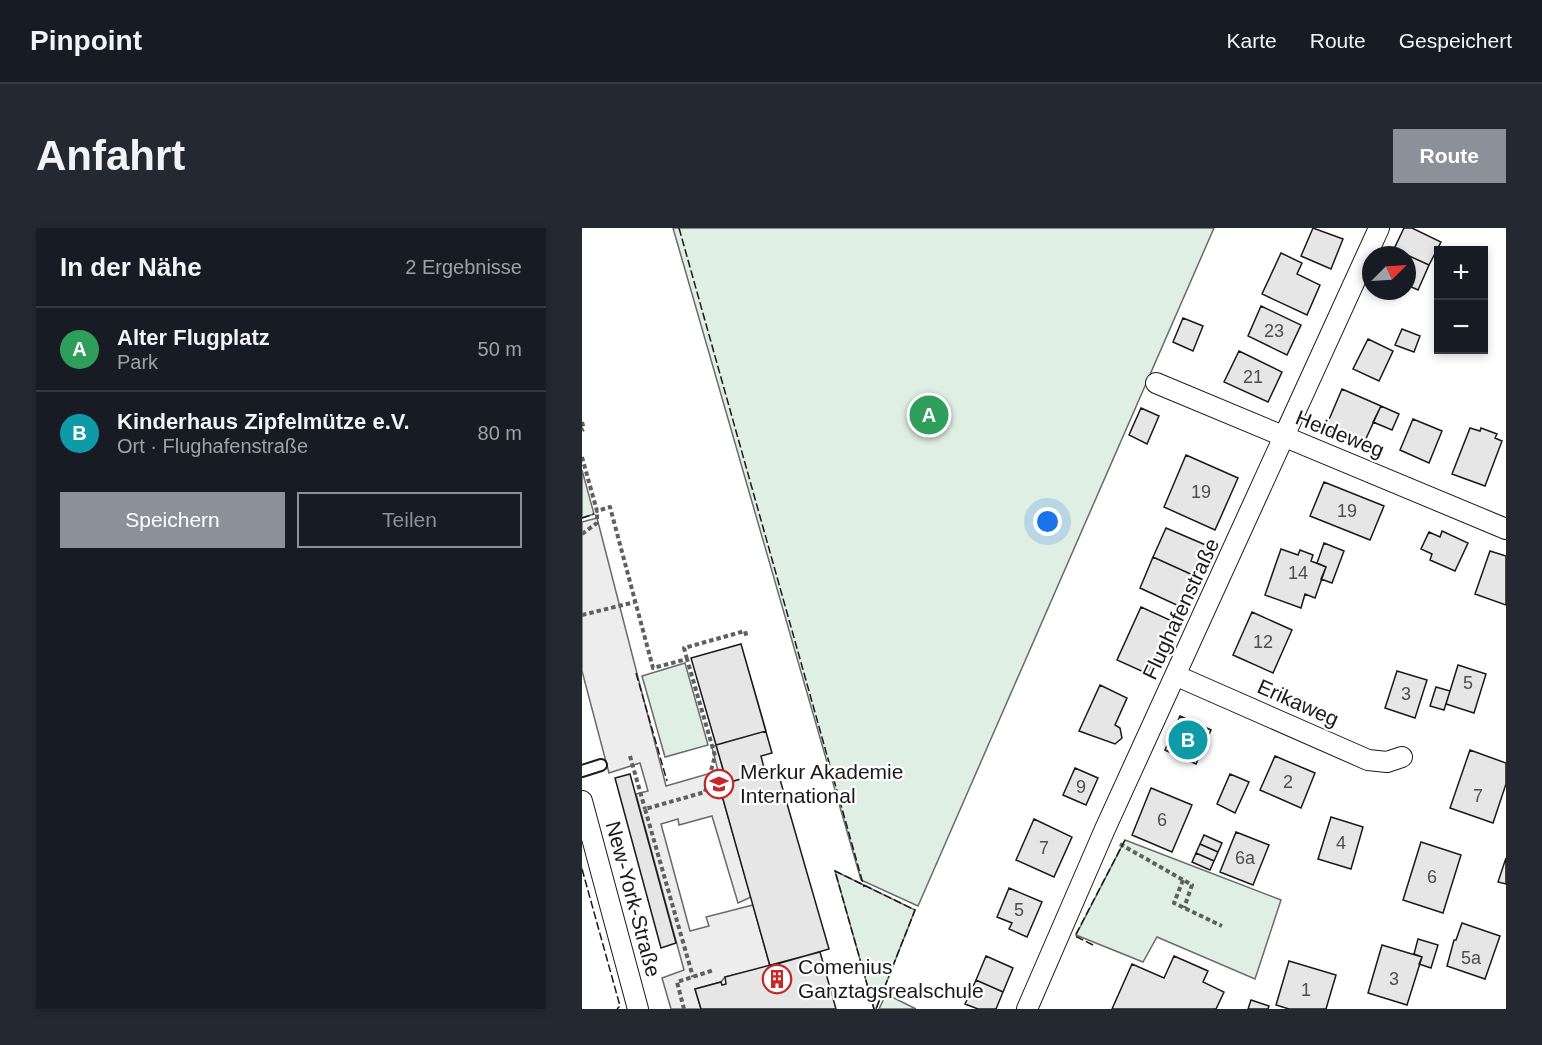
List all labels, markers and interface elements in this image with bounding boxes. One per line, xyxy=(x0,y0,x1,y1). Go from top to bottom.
text: Pinpoint xyxy=(30,25,142,56)
text: Karte xyxy=(1227,29,1277,52)
text: Route xyxy=(1310,29,1366,52)
text: Gespeichert xyxy=(1399,29,1512,52)
button: Route xyxy=(1393,129,1506,183)
text: Anfahrt xyxy=(36,132,185,179)
north arrow xyxy=(1362,246,1416,300)
map controls xyxy=(1434,246,1488,354)
button: + xyxy=(1434,246,1488,300)
text: In der Nähe xyxy=(60,252,202,282)
text: 2 Ergebnisse xyxy=(405,256,522,278)
button: − xyxy=(1434,300,1488,354)
house number: 23 xyxy=(1264,321,1284,341)
text: Alter Flugplatz xyxy=(117,325,270,350)
text: A xyxy=(72,338,87,360)
text: 50 m xyxy=(478,338,522,360)
text: Park xyxy=(117,351,158,373)
house number: 21 xyxy=(1243,367,1263,387)
pin: A xyxy=(910,392,948,438)
street label: Heideweg xyxy=(1293,405,1388,462)
text: Kinderhaus Zipfelmütze e.V. xyxy=(117,409,410,434)
text: B xyxy=(72,422,87,444)
text: 80 m xyxy=(478,422,522,444)
text: Ort · Flughafenstraße xyxy=(117,435,308,457)
house number: 19 xyxy=(1191,482,1211,502)
button: Speichern xyxy=(60,492,285,548)
button: Teilen xyxy=(297,492,522,548)
house number: 19 xyxy=(1337,501,1357,521)
your location xyxy=(1033,507,1062,536)
street label: Flughafenstraße xyxy=(1138,535,1223,683)
house number: 14 xyxy=(1288,563,1308,583)
house number: 12 xyxy=(1253,632,1273,652)
house number: 5 xyxy=(1463,673,1473,693)
street label: Erikaweg xyxy=(1254,674,1342,731)
house number: 3 xyxy=(1401,684,1411,704)
pin: B xyxy=(1168,718,1208,762)
place label: Merkur Akademie International xyxy=(740,760,903,807)
school or university icon: Merkur Akademie International xyxy=(703,768,735,800)
house number: 2 xyxy=(1283,772,1293,792)
house number: 9 xyxy=(1076,777,1086,797)
house number: 7 xyxy=(1473,786,1483,806)
house number: 6 xyxy=(1157,810,1167,830)
street label: New-York-Straße xyxy=(602,818,665,979)
house number: 4 xyxy=(1336,833,1346,853)
house number: 7 xyxy=(1039,838,1049,858)
house number: 6a xyxy=(1235,848,1256,868)
house number: 6 xyxy=(1427,867,1437,887)
house number: 5 xyxy=(1014,900,1024,920)
house number: 5a xyxy=(1461,948,1482,968)
place label: Comenius Ganztagsrealschule xyxy=(798,955,984,1002)
building icon: Comenius Ganztagsrealschule xyxy=(761,963,793,995)
house number: 3 xyxy=(1389,969,1399,989)
house number: 1 xyxy=(1301,980,1311,1000)

